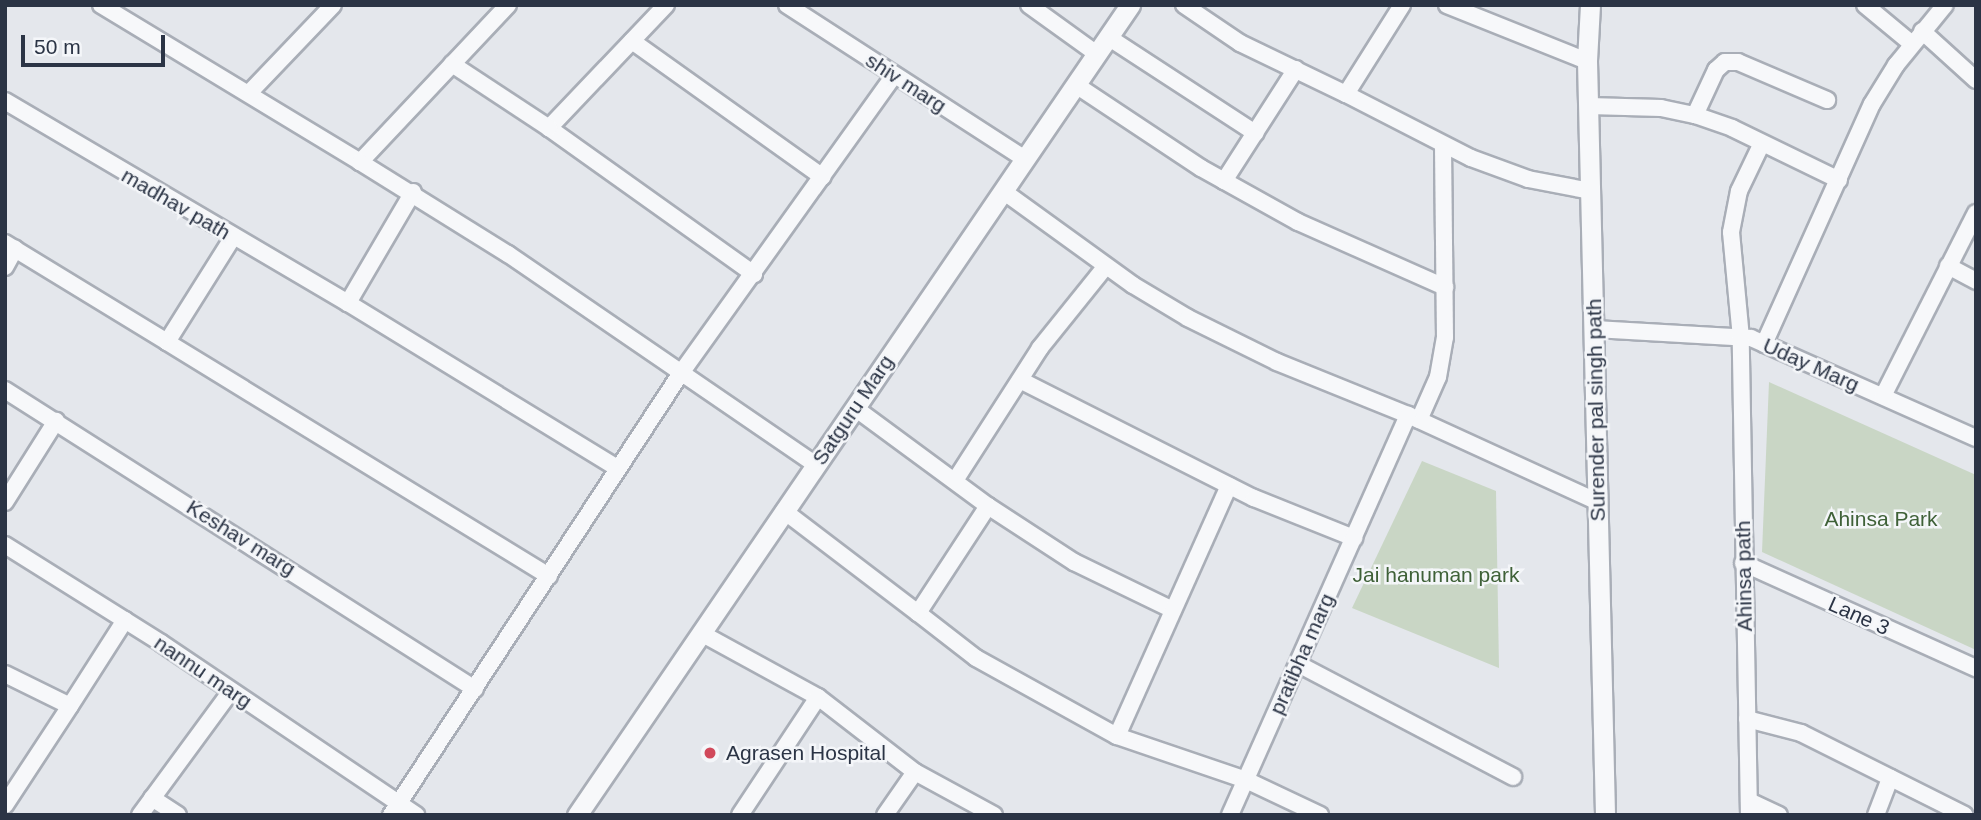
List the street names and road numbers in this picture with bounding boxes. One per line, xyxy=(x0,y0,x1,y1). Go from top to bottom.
street label: shiv marg xyxy=(861,48,951,118)
street label: madhav path xyxy=(117,163,235,245)
street label: Surender pal singh path xyxy=(1581,298,1611,522)
street label: Uday Marg xyxy=(1759,333,1863,397)
street label: Satguru Marg xyxy=(807,350,899,470)
street label: Keshav marg xyxy=(182,495,300,581)
street label: Ahinsa path xyxy=(1730,520,1758,632)
street label: pratibha marg xyxy=(1264,590,1340,718)
street label: Lane 3 xyxy=(1825,591,1893,641)
street label: nannu marg xyxy=(149,630,257,714)

